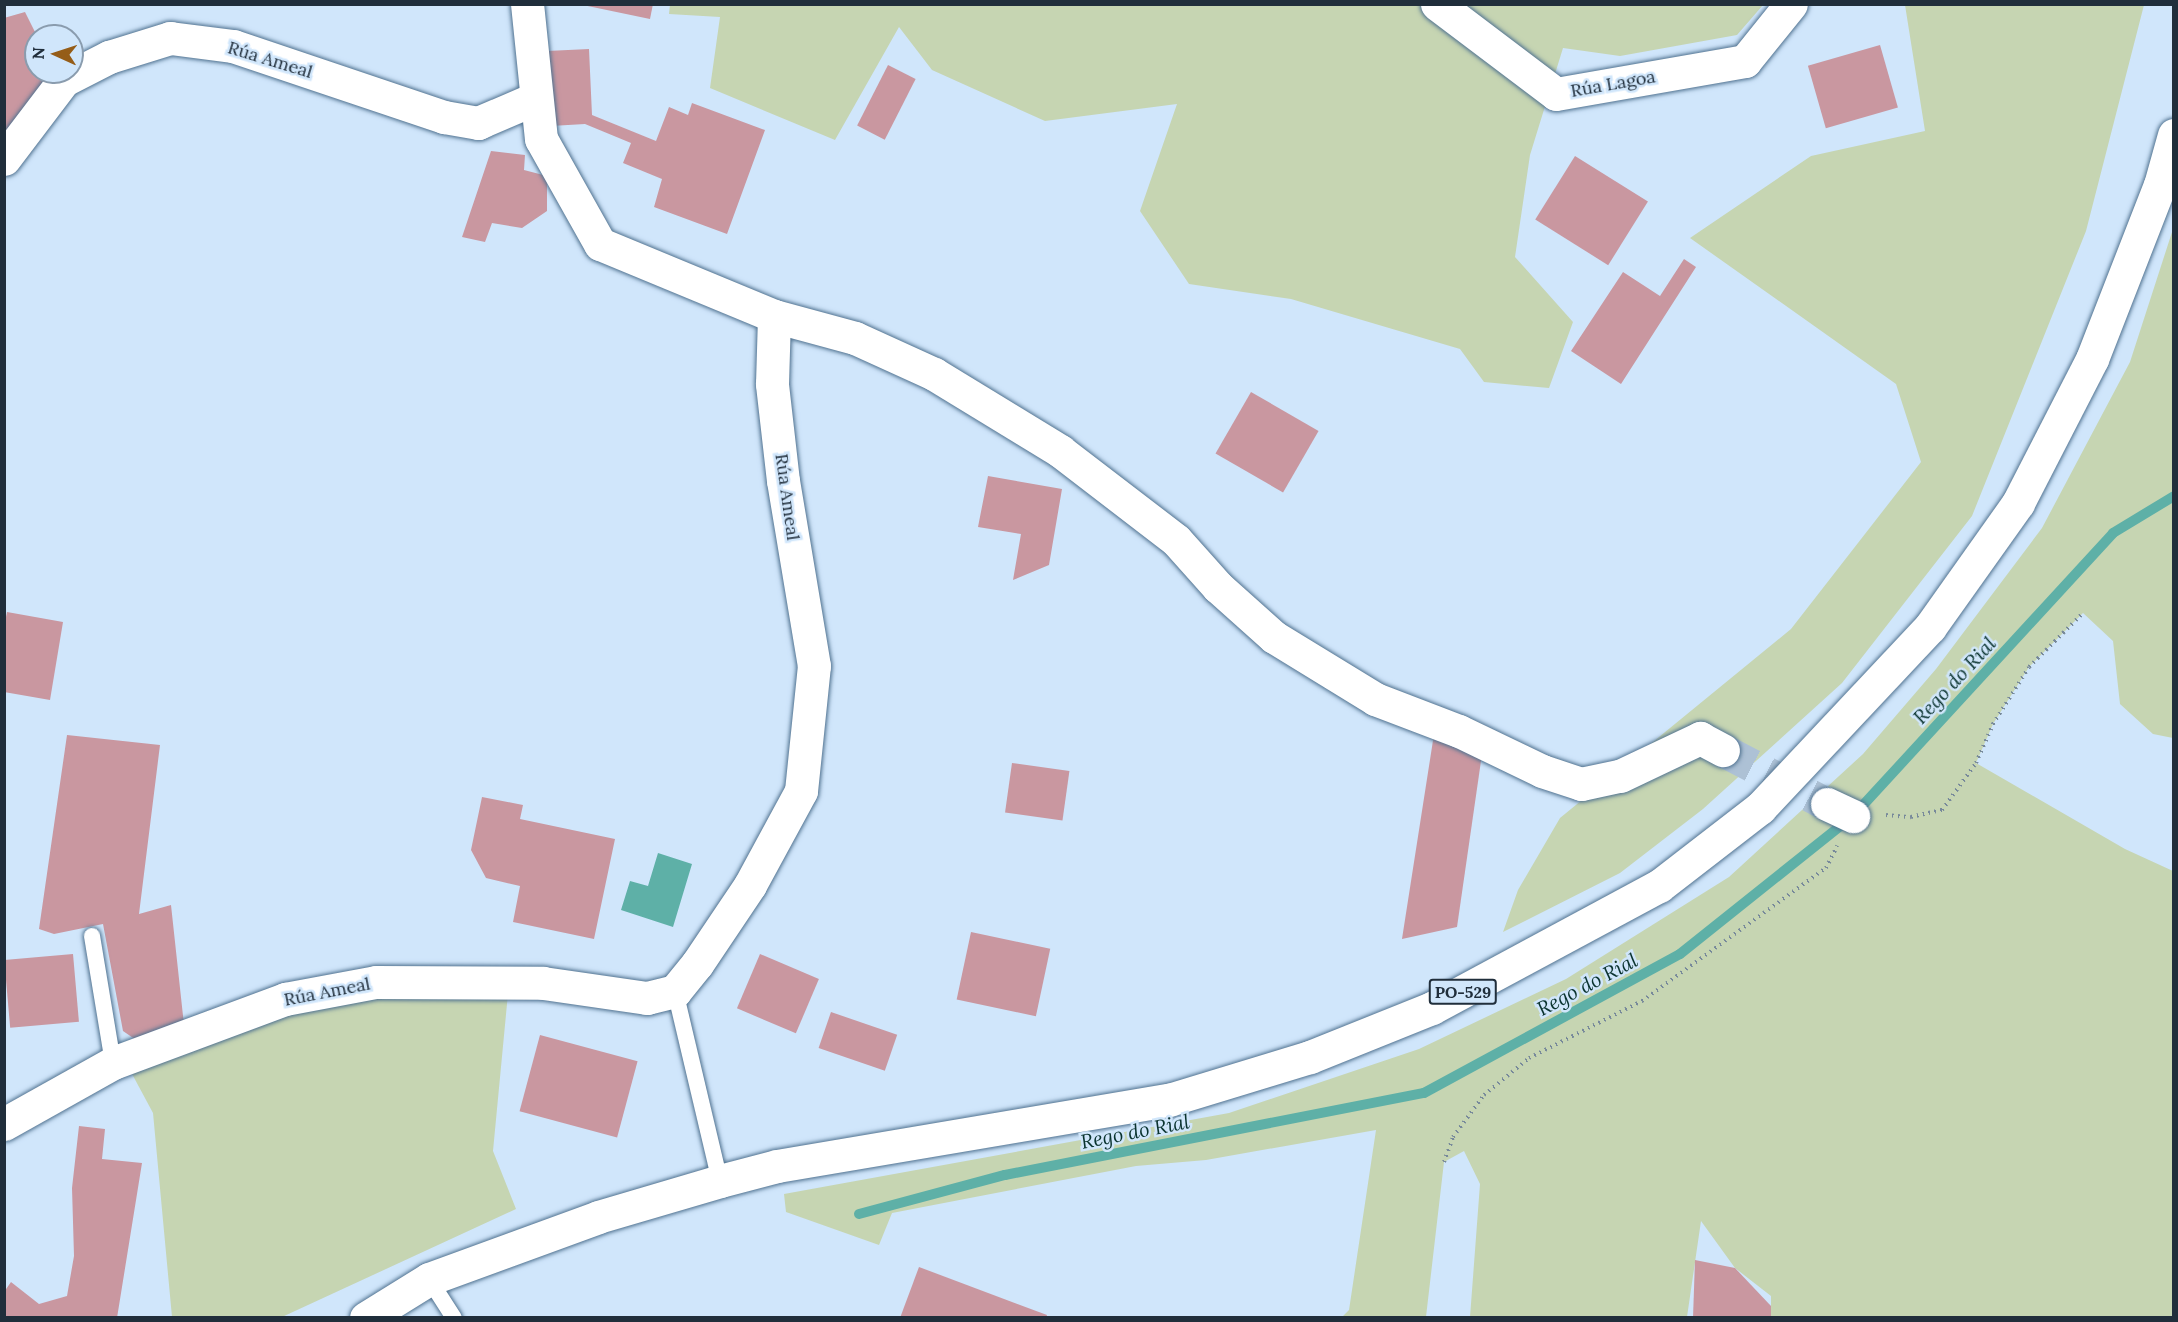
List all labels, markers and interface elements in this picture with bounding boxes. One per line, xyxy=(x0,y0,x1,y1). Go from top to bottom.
north arrow xyxy=(24,24,84,84)
street label: Rúa Ameal xyxy=(225,37,315,83)
text: N xyxy=(28,46,48,60)
street label: Rúa Lagoa xyxy=(1569,66,1657,102)
street label: Rúa Ameal xyxy=(770,452,804,542)
water label: Rego do Rial xyxy=(1908,631,2000,729)
water label: Rego do Rial xyxy=(1533,948,1641,1020)
street label: Rúa Ameal xyxy=(282,973,372,1011)
road number: PO-529 xyxy=(1428,979,1498,1005)
water label: Rego do Rial xyxy=(1079,1109,1191,1153)

